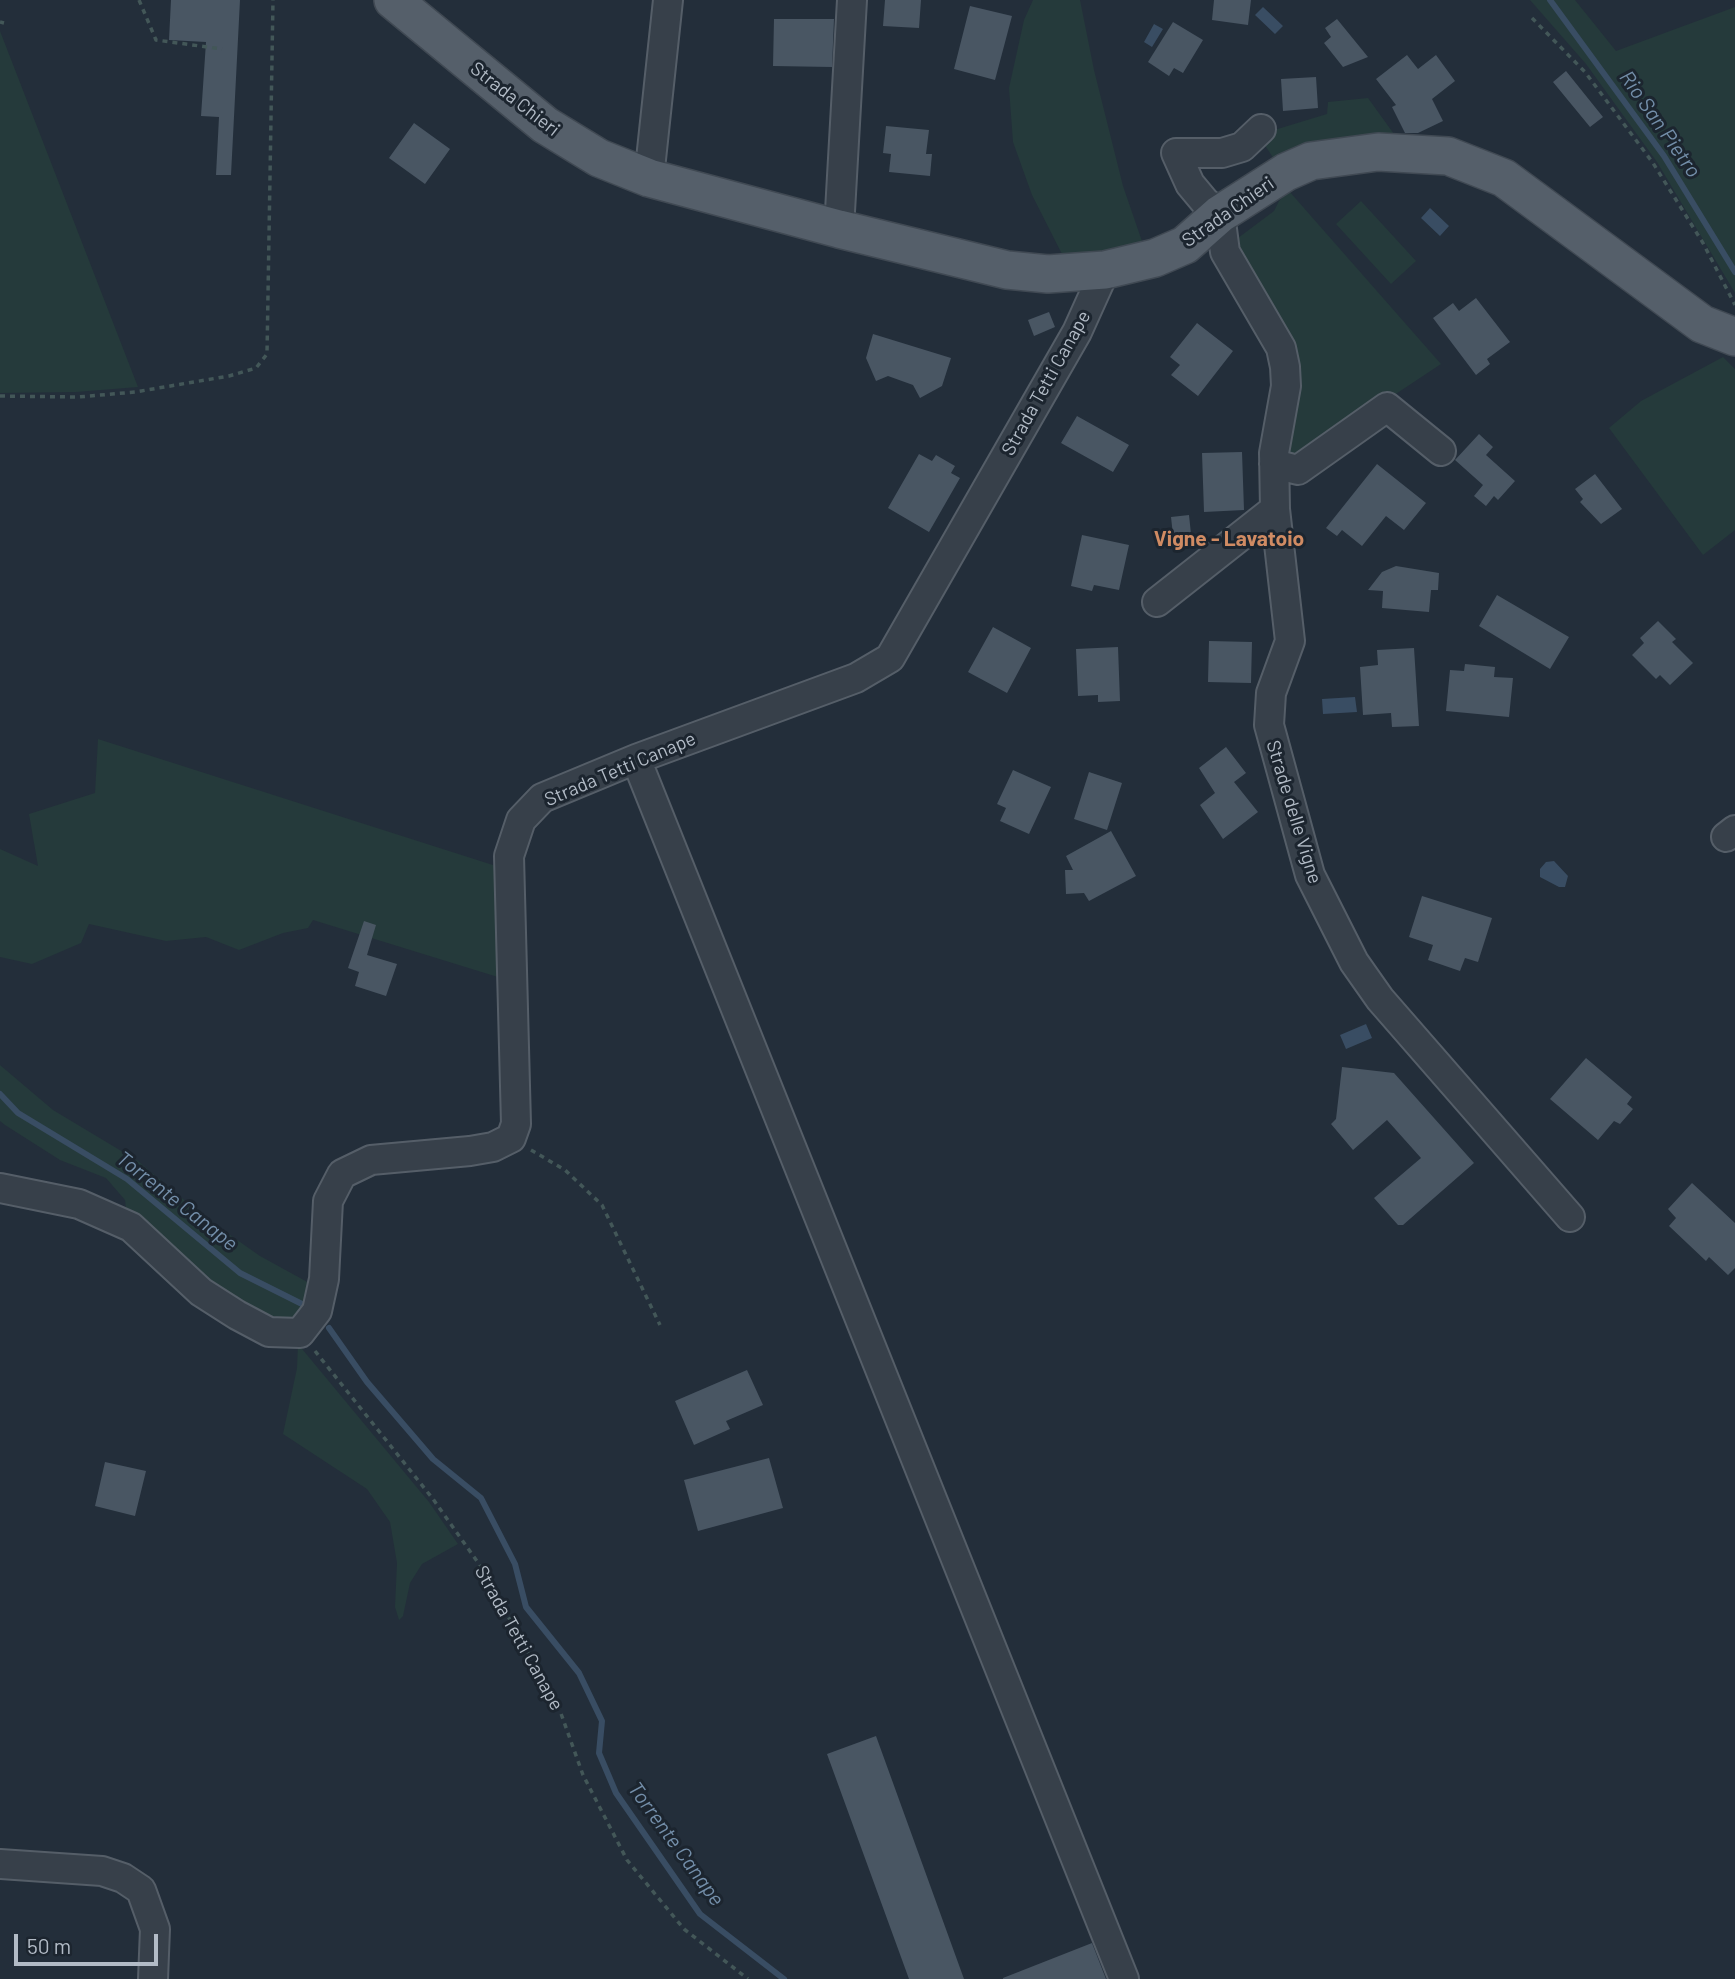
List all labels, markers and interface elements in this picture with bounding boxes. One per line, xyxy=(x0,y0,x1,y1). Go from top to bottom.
street label: Strada Chieri xyxy=(466,57,564,141)
water label: Rio San Pietro xyxy=(1614,66,1706,182)
street label: Strada Chieri xyxy=(1178,172,1278,252)
street label: Strada Tetti Canape xyxy=(997,307,1095,459)
district label: Vigne - Lavatoio xyxy=(1154,526,1304,552)
street label: Strada Tetti Canape xyxy=(541,727,699,811)
street label: Strade delle Vigne xyxy=(1261,738,1327,886)
water label: Torrente Canape xyxy=(111,1146,243,1256)
street label: Strada Tetti Canape xyxy=(470,1562,568,1714)
water label: Torrente Canape xyxy=(623,1777,729,1911)
scale bar xyxy=(18,1920,161,1964)
text: 50 m xyxy=(27,1933,71,1958)

